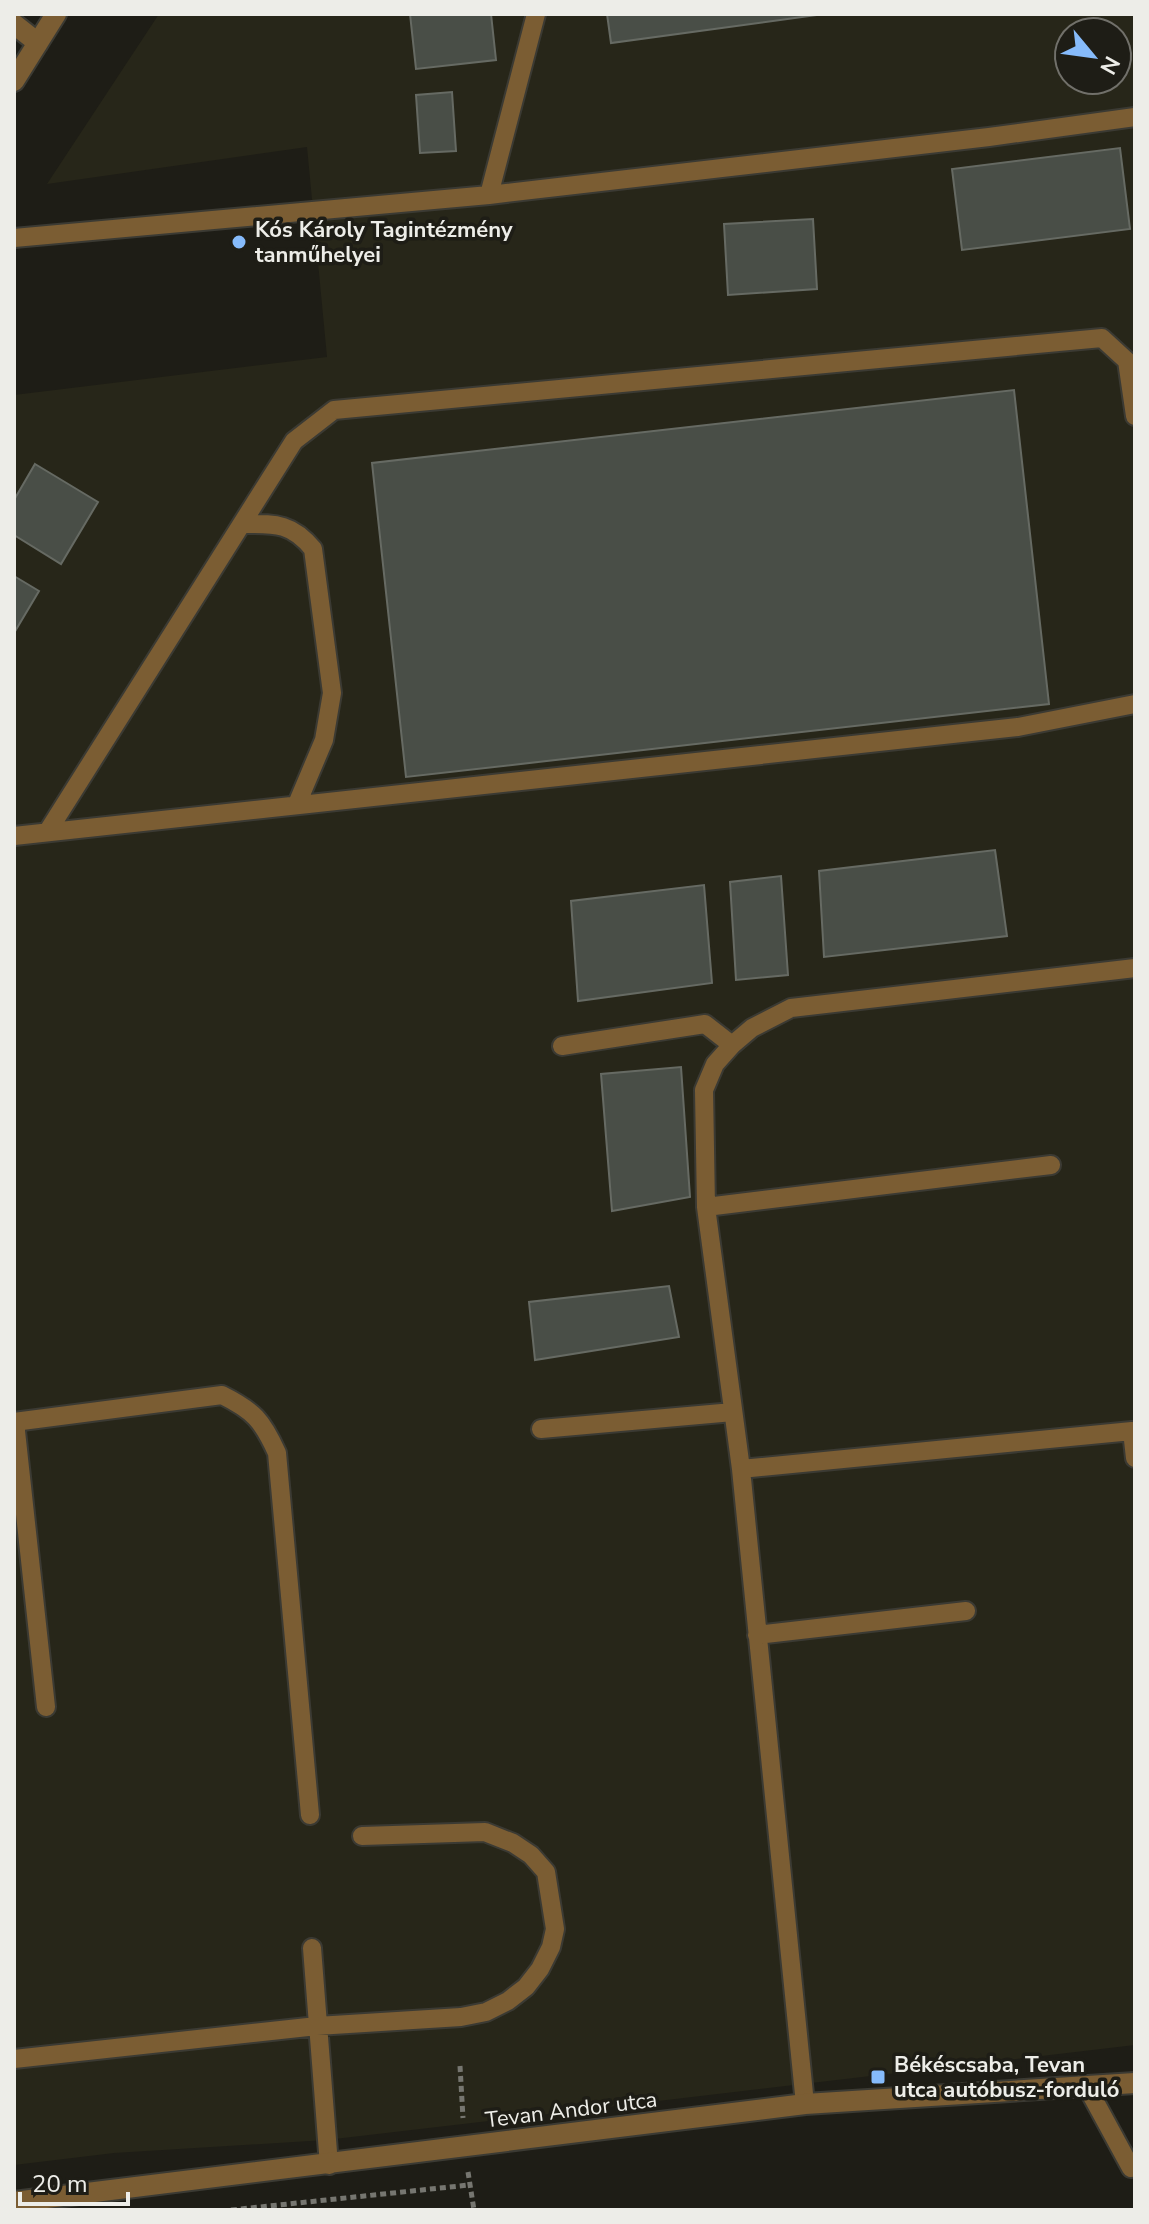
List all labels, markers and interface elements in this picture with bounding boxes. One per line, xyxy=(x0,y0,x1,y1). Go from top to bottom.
north arrow xyxy=(1053,16,1133,96)
text: N xyxy=(1093,51,1127,80)
place label: Kós Károly Tagintézmény tanműhelyei xyxy=(255,215,513,270)
marker: Kós Károly Tagintézmény tanműhelyei xyxy=(230,233,248,251)
place label: Békéscsaba, Tevan utca autóbusz-forduló xyxy=(894,2050,1119,2105)
marker: Békéscsaba, Tevan utca autóbusz-forduló xyxy=(869,2068,887,2086)
street label: Tevan Andor utca xyxy=(484,2085,659,2135)
scale bar xyxy=(20,2156,128,2206)
text: 20 m xyxy=(32,2168,88,2200)

